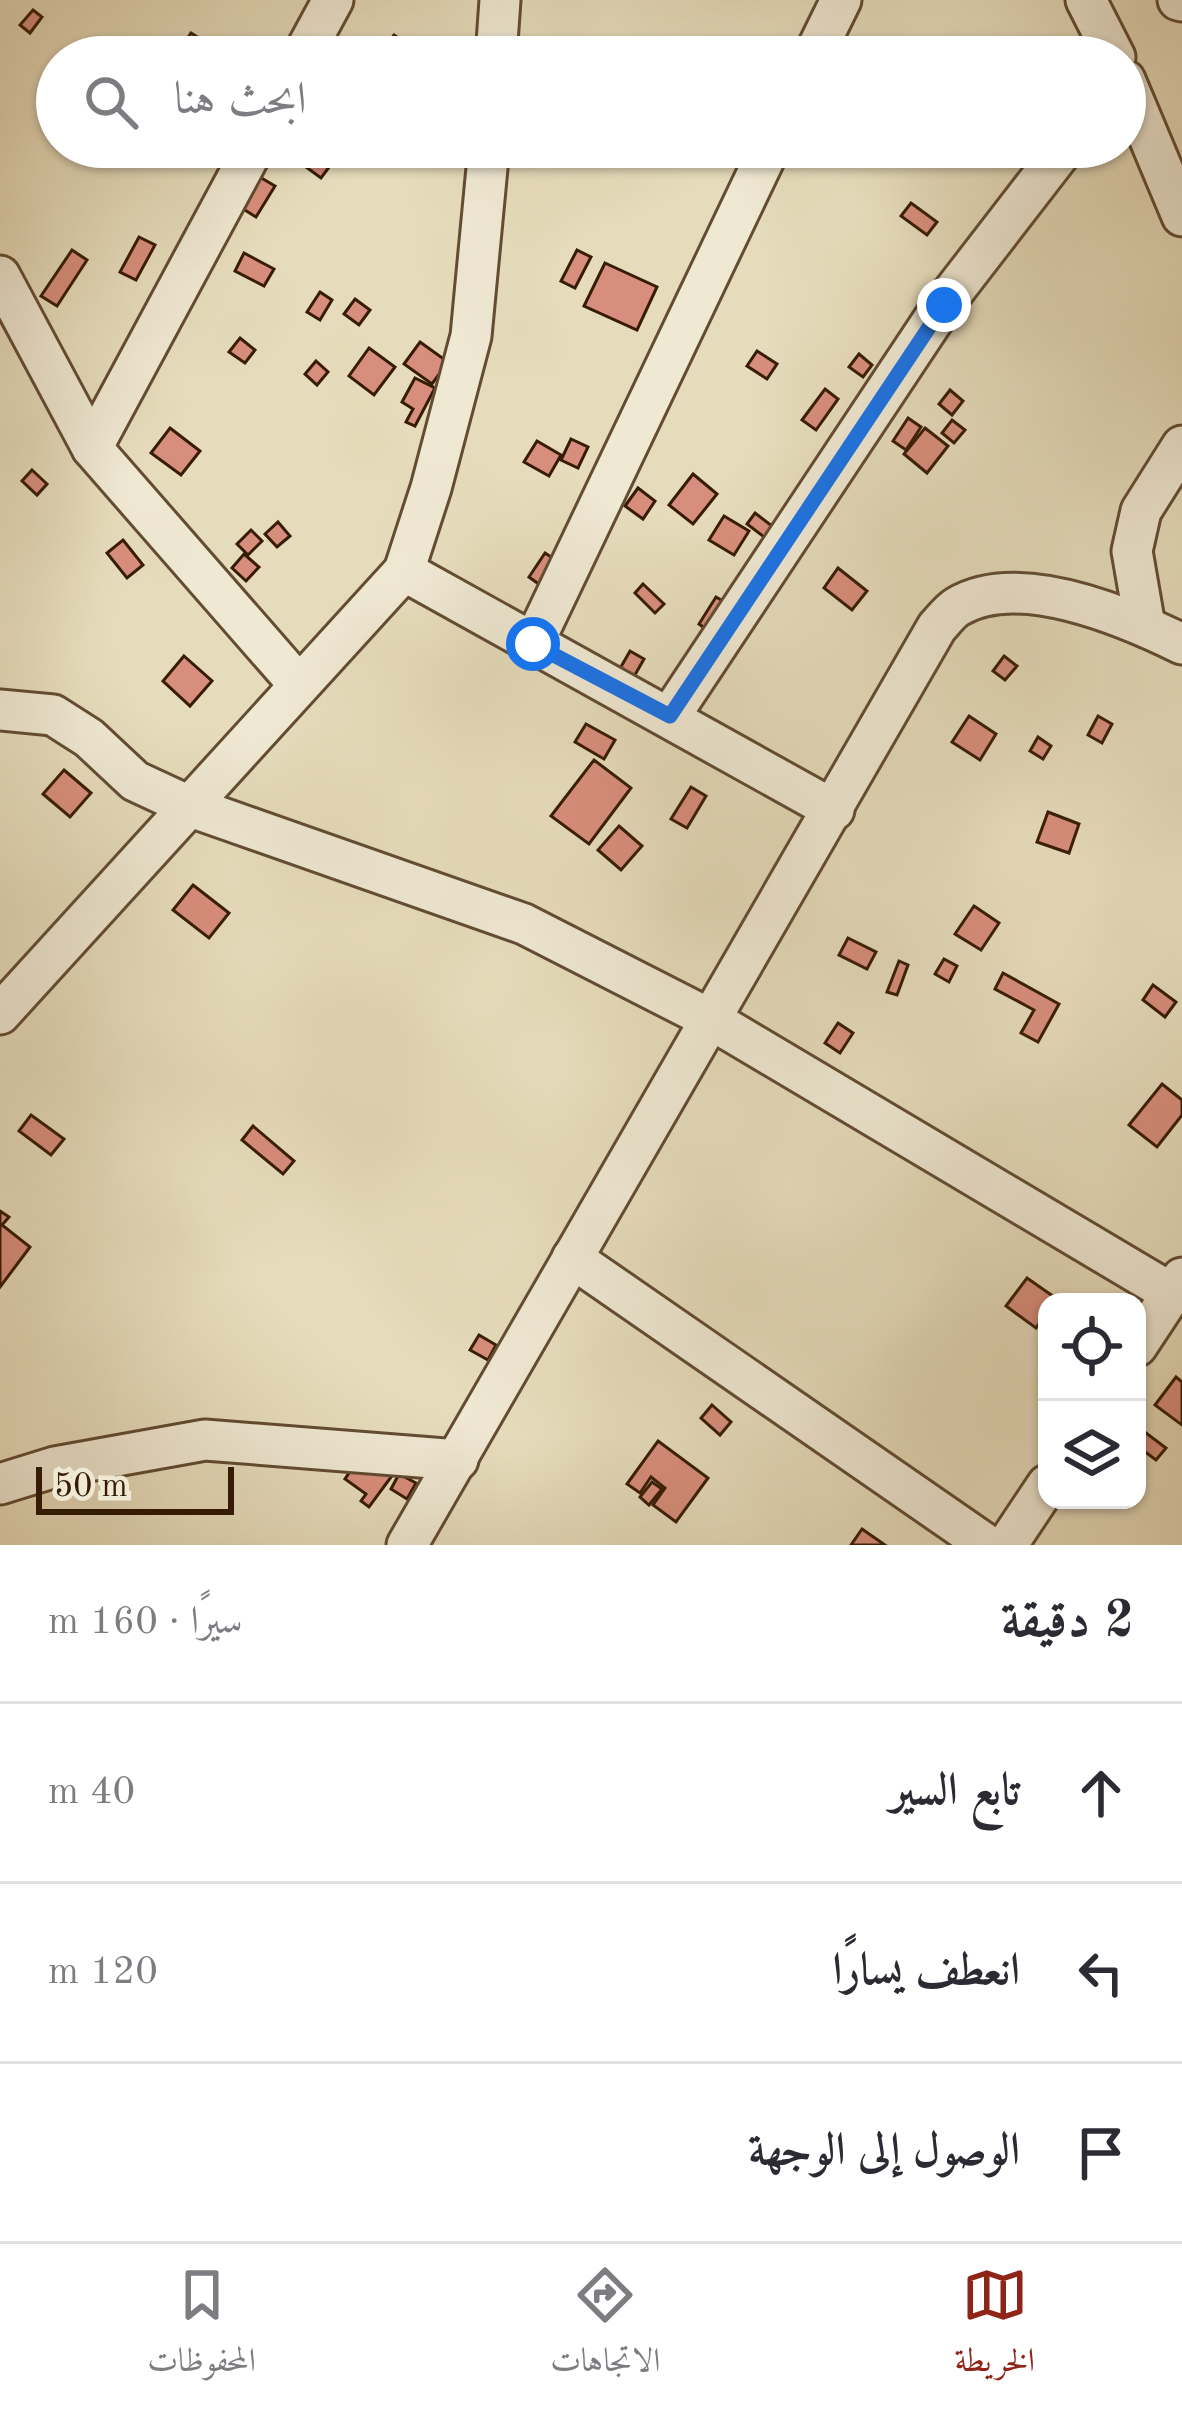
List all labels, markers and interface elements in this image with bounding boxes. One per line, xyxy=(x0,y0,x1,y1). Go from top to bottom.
search box xyxy=(36,36,1146,168)
icon: search xyxy=(78,69,144,135)
text: ابحث هنا xyxy=(174,79,307,124)
route end xyxy=(917,278,971,332)
route start xyxy=(506,617,560,671)
map controls xyxy=(1038,1293,1146,1509)
button: locate xyxy=(1038,1293,1146,1401)
button: layers xyxy=(1038,1401,1146,1509)
scale bar xyxy=(36,1461,234,1514)
text: 50 m xyxy=(54,1471,128,1504)
text: 2 دقيقة xyxy=(1001,1597,1134,1648)
text: سيرًا · 160 m xyxy=(48,1603,243,1642)
icon: ahead xyxy=(1068,1760,1134,1826)
text: تابع السير xyxy=(890,1770,1020,1815)
text: 40 m xyxy=(48,1773,135,1812)
icon: left xyxy=(1068,1940,1134,2006)
text: انعطف يسارًا xyxy=(833,1950,1020,1995)
text: 120 m xyxy=(48,1953,158,1992)
icon: arrive xyxy=(1068,2120,1134,2186)
text: الوصول إلى الوجهة xyxy=(748,2130,1020,2175)
tab: المحفوظات xyxy=(147,2262,256,2392)
tab: الاتجاهات xyxy=(550,2262,660,2392)
tab: الخريطة xyxy=(955,2262,1035,2392)

